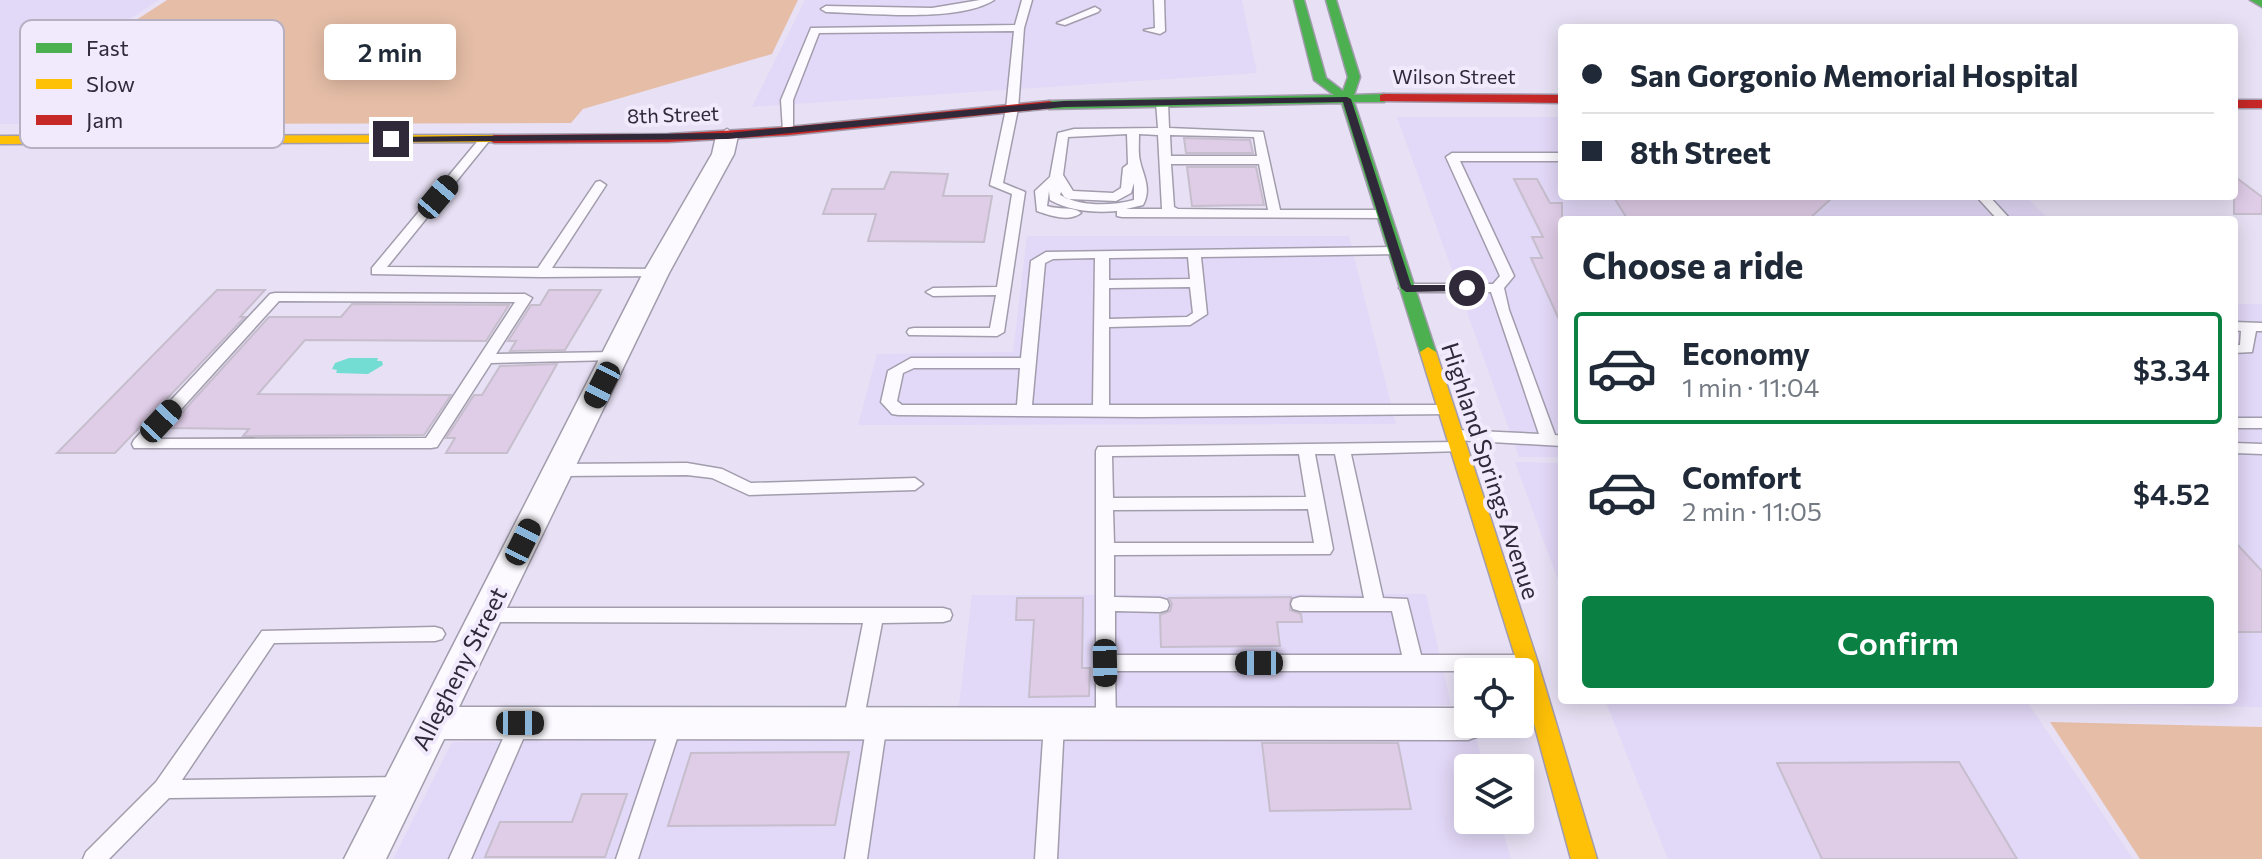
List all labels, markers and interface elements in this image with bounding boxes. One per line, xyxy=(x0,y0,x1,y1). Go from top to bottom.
legend xyxy=(20,20,284,148)
callout: 2 min xyxy=(325,23,457,79)
text: Fast xyxy=(86,34,129,61)
text: 2 min xyxy=(358,36,422,67)
text: San Gorgonio Memorial Hospital xyxy=(1630,56,2079,93)
street label: Wilson Street xyxy=(1392,64,1516,88)
text: Slow xyxy=(86,70,135,97)
street label: 8th Street xyxy=(626,100,719,128)
text: Jam xyxy=(86,106,123,133)
route end xyxy=(373,121,409,157)
text: 8th Street xyxy=(1630,133,1771,170)
car xyxy=(413,171,463,223)
text: Choose a ride xyxy=(1582,242,1803,286)
route start xyxy=(1449,270,1485,306)
icon: car xyxy=(1586,332,1658,404)
text: Economy xyxy=(1682,334,1810,371)
street label: Highland Springs Avenue xyxy=(1436,339,1547,603)
text: $3.34 xyxy=(2133,350,2210,387)
car xyxy=(580,358,624,412)
text: 1 min · 11:04 xyxy=(1682,371,1819,402)
car xyxy=(136,395,186,447)
icon: car xyxy=(1586,456,1658,528)
text: Comfort xyxy=(1682,458,1801,495)
text: $4.52 xyxy=(2133,474,2210,511)
text: 2 min · 11:05 xyxy=(1682,495,1822,526)
car xyxy=(502,515,544,569)
street label: Allegheny Street xyxy=(405,582,512,755)
button: Confirm xyxy=(1582,596,2214,688)
car xyxy=(1093,639,1117,687)
car xyxy=(1235,651,1283,675)
map controls xyxy=(1454,658,1534,834)
button: locate xyxy=(1454,658,1534,738)
car xyxy=(496,711,544,735)
button: layers xyxy=(1454,754,1534,834)

